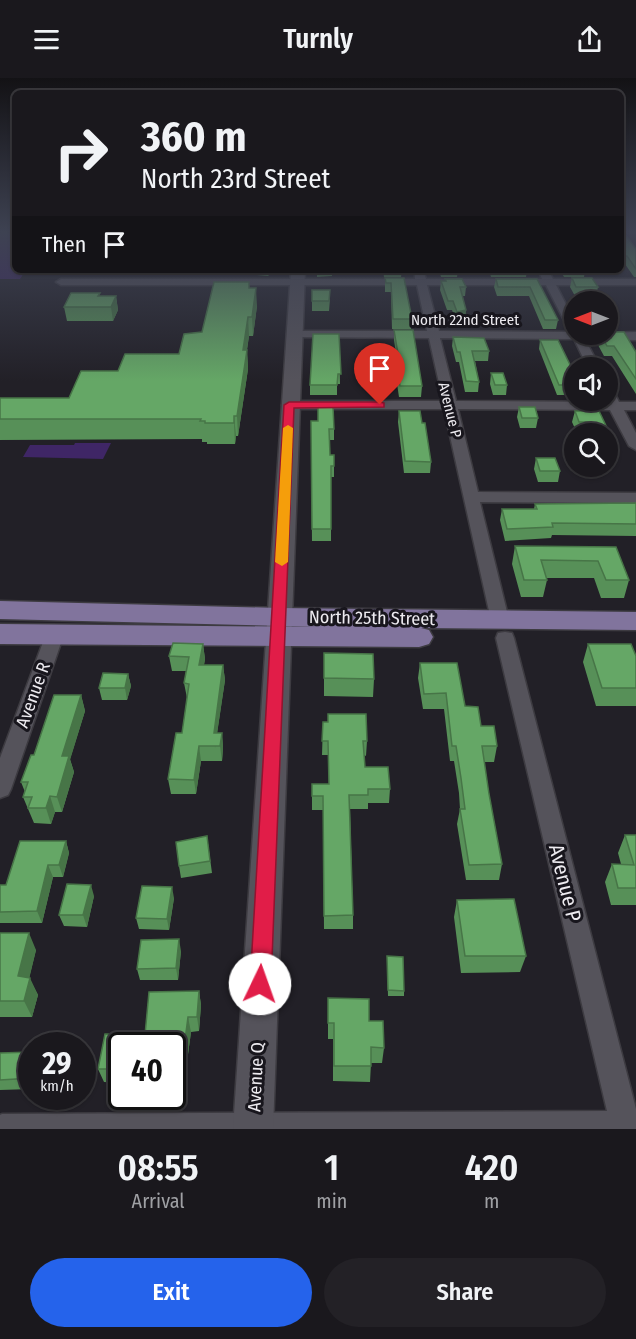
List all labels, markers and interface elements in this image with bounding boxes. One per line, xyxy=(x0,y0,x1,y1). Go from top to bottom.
icon: menu xyxy=(30,23,63,56)
text: Turnly xyxy=(283,23,353,55)
icon: share xyxy=(573,23,606,56)
text: 360 m xyxy=(141,112,247,162)
icon: right xyxy=(42,114,120,192)
text: North 23rd Street xyxy=(141,163,330,195)
icon: arrive xyxy=(98,228,131,261)
text: Then xyxy=(42,231,86,258)
north arrow xyxy=(564,291,618,345)
map controls xyxy=(564,291,618,477)
street label: North 22nd Street xyxy=(411,311,519,329)
pin xyxy=(354,343,405,405)
icon: arrive xyxy=(363,352,396,385)
button: sound xyxy=(564,357,618,411)
street label: Avenue P xyxy=(434,380,466,440)
button: search xyxy=(564,423,618,477)
street label: North 25th Street xyxy=(309,606,435,630)
street label: Avenue R xyxy=(11,659,55,731)
street label: Avenue P xyxy=(543,842,587,924)
position arrow xyxy=(228,952,292,1016)
speed limit sign: 40 xyxy=(108,1032,186,1110)
street label: Avenue Q xyxy=(243,1042,269,1112)
text: 29 xyxy=(42,1046,72,1082)
text: km/h xyxy=(40,1077,74,1095)
text: 08:55 xyxy=(118,1146,199,1190)
text: 1 xyxy=(324,1146,339,1190)
text: 420 xyxy=(465,1146,518,1190)
text: Arrival xyxy=(132,1189,185,1213)
text: min xyxy=(316,1189,347,1213)
text: m xyxy=(484,1189,499,1213)
button: Exit xyxy=(30,1258,312,1327)
button: Share xyxy=(324,1258,606,1327)

